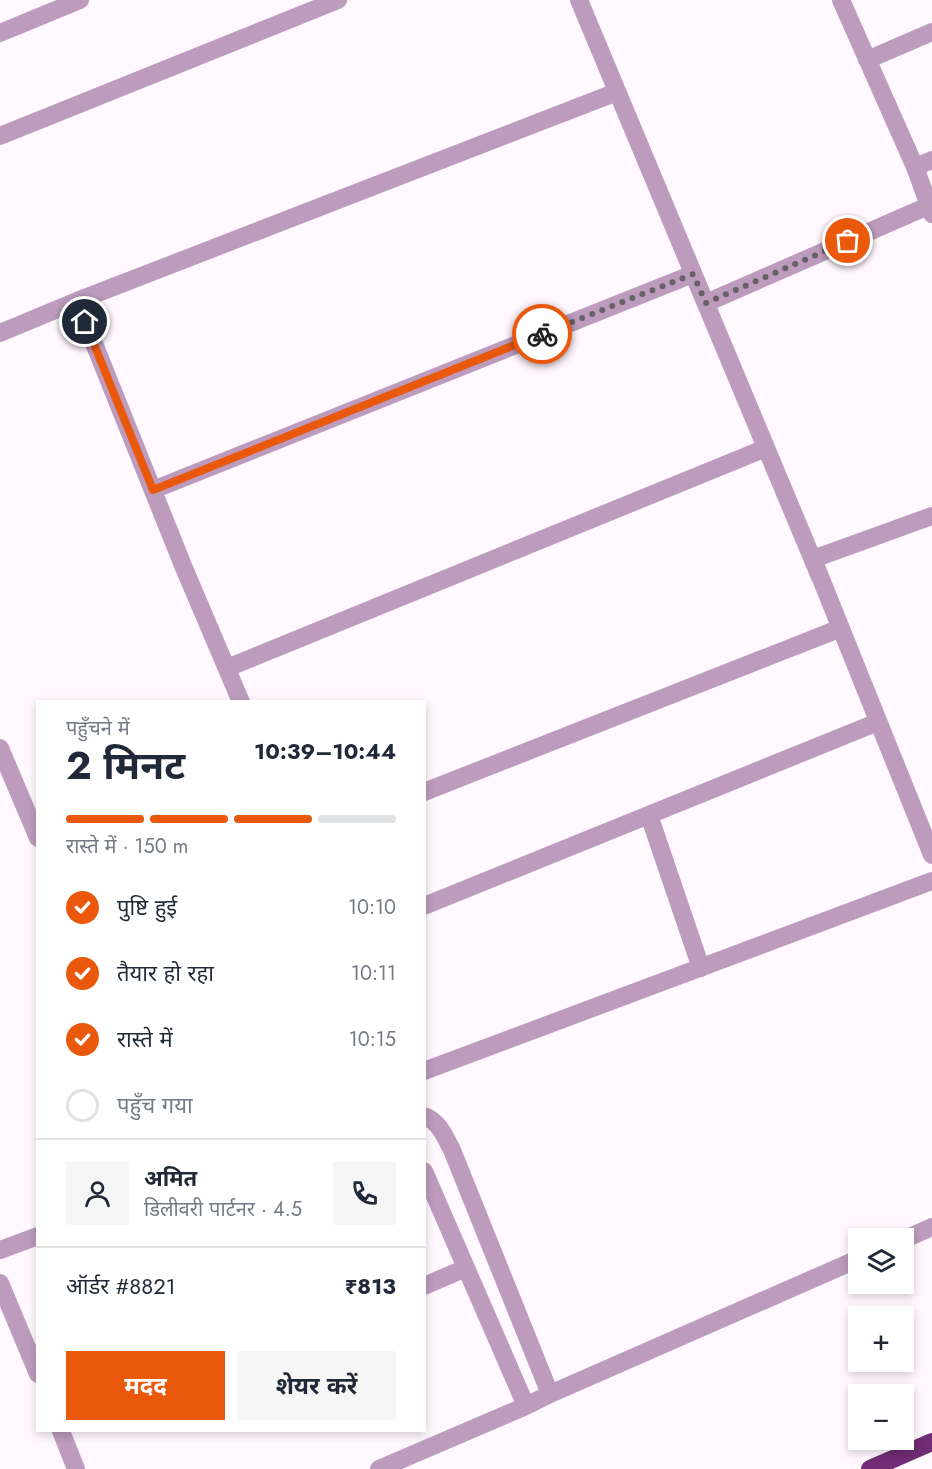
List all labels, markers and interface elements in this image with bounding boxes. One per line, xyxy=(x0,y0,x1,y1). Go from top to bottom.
pin xyxy=(822,215,873,266)
icon: bag xyxy=(831,224,864,257)
pin xyxy=(59,296,110,347)
courier xyxy=(512,304,572,364)
icon: home xyxy=(68,305,101,338)
icon: bike xyxy=(526,318,559,351)
text: पहुँचने में xyxy=(66,714,130,743)
text: 10:39–10:44 xyxy=(254,735,396,767)
text: 2 मिनट xyxy=(66,737,185,794)
text: रास्ते में · 150 m xyxy=(66,832,188,861)
icon: check xyxy=(66,891,99,924)
text: पुष्टि हुई xyxy=(117,891,177,923)
text: 10:10 xyxy=(348,893,396,922)
icon: check xyxy=(66,957,99,990)
text: तैयार हो रहा xyxy=(117,957,214,989)
text: 10:11 xyxy=(351,959,396,988)
icon: check xyxy=(66,1023,99,1056)
text: रास्ते में xyxy=(117,1023,173,1055)
text: 10:15 xyxy=(349,1025,396,1054)
text: पहुँच गया xyxy=(117,1089,193,1121)
button: person xyxy=(66,1162,129,1225)
text: अमित xyxy=(144,1162,197,1194)
button: phone xyxy=(333,1162,396,1225)
text: डिलीवरी पार्टनर · 4.5 xyxy=(144,1195,302,1224)
map controls xyxy=(848,1228,914,1450)
button: layers xyxy=(848,1228,914,1294)
text: ऑर्डर #8821 xyxy=(66,1270,176,1302)
text: ₹813 xyxy=(345,1270,396,1302)
button: + xyxy=(848,1306,914,1372)
button: मदद xyxy=(66,1351,225,1420)
button: शेयर करें xyxy=(237,1351,396,1420)
button: − xyxy=(848,1384,914,1450)

